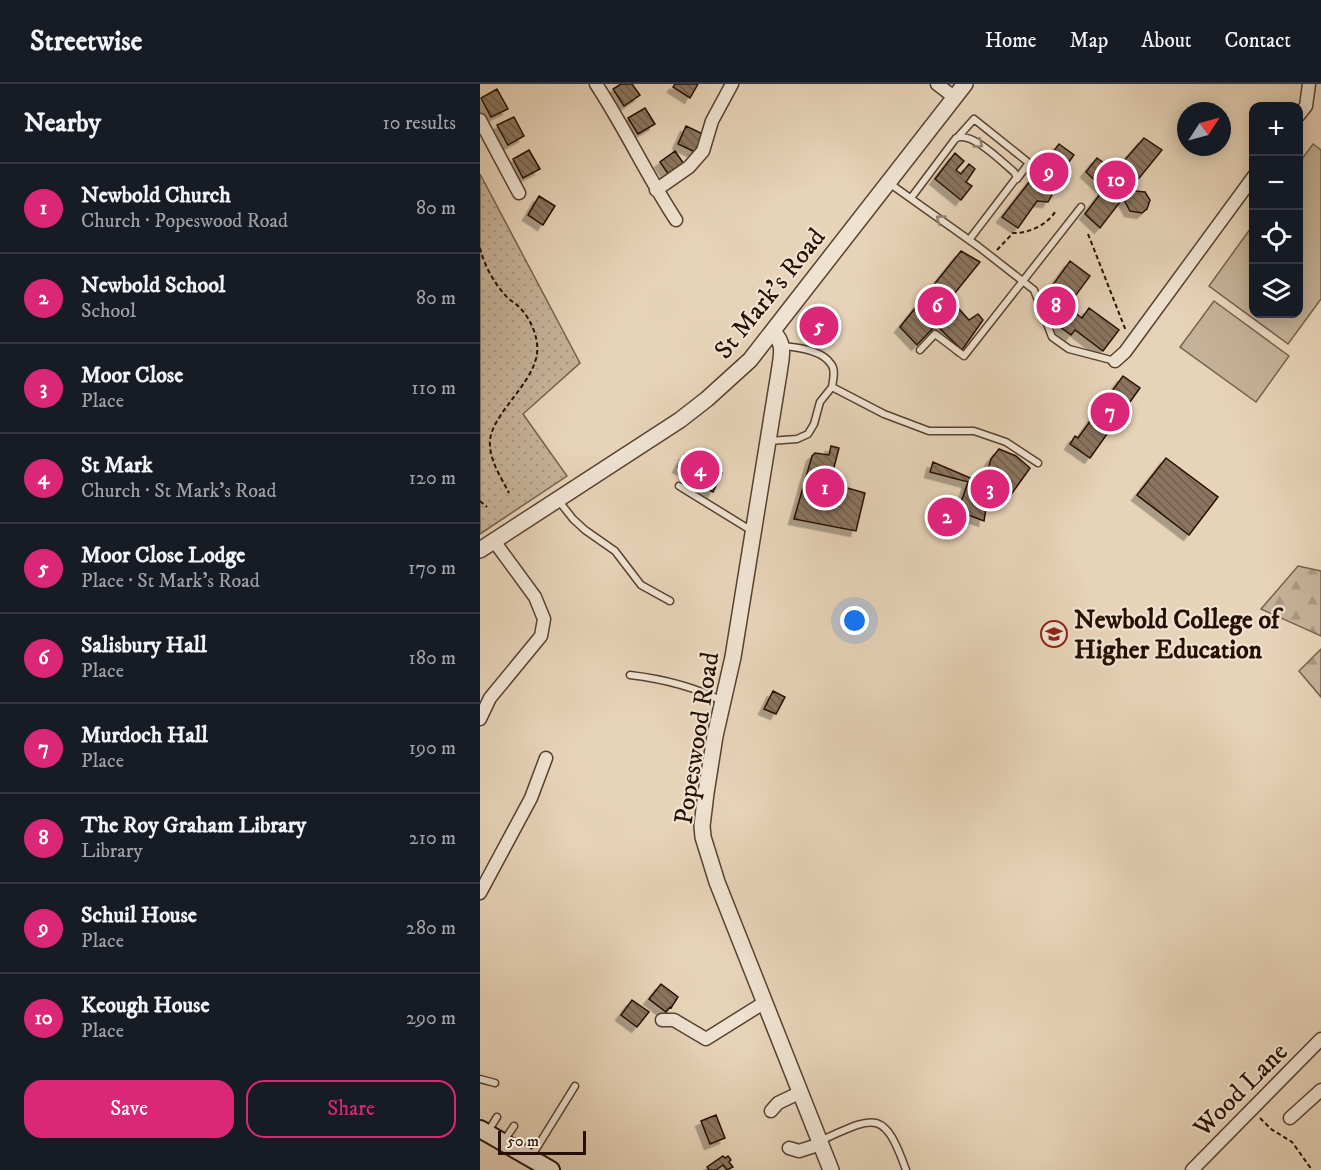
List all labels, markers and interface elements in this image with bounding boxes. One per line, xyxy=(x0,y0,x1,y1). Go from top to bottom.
text: Streetwise xyxy=(30,24,142,59)
text: Home xyxy=(985,28,1037,54)
text: Map xyxy=(1070,28,1108,54)
text: About xyxy=(1141,28,1192,54)
text: Contact xyxy=(1225,28,1291,54)
north arrow xyxy=(1177,102,1231,156)
map controls xyxy=(1249,102,1303,318)
button: + xyxy=(1249,102,1303,156)
text: Nearby xyxy=(24,107,101,140)
text: 10 results xyxy=(383,111,456,136)
one-way arrow xyxy=(973,137,984,148)
pin: 9 xyxy=(1030,150,1068,194)
button: − xyxy=(1249,156,1303,210)
pin: 10 xyxy=(1096,158,1136,202)
text: Newbold Church xyxy=(81,182,231,209)
text: 1 xyxy=(40,196,47,221)
text: 80 m xyxy=(416,196,456,221)
text: Church · Popeswood Road xyxy=(81,209,288,234)
button: locate xyxy=(1249,210,1303,264)
one-way arrow xyxy=(935,215,946,226)
street label: St Mark's Road xyxy=(707,222,833,366)
button: layers xyxy=(1249,264,1303,318)
text: Newbold School xyxy=(81,272,225,299)
pin: 6 xyxy=(918,284,956,328)
pin: 8 xyxy=(1036,284,1076,328)
text: 2 xyxy=(39,286,48,311)
text: 80 m xyxy=(416,286,456,311)
text: School xyxy=(81,299,136,324)
pin: 5 xyxy=(800,304,838,348)
text: Moor Close xyxy=(81,362,183,389)
text: 3 xyxy=(40,376,47,401)
text: 110 m xyxy=(411,376,456,401)
text: Place xyxy=(81,389,124,414)
pin: 7 xyxy=(1090,390,1130,434)
pin: 4 xyxy=(680,448,720,492)
text: St Mark xyxy=(81,452,153,479)
text: 4 xyxy=(38,466,49,491)
text: 120 m xyxy=(409,466,456,491)
pin: 1 xyxy=(806,466,844,510)
pin: 3 xyxy=(970,466,1010,512)
text: Church · St Mark's Road xyxy=(81,479,277,504)
pin: 2 xyxy=(928,494,966,540)
text: Moor Close Lodge xyxy=(81,542,245,569)
text: 5 xyxy=(39,556,48,581)
text: 170 m xyxy=(408,556,456,581)
text: Place · St Mark's Road xyxy=(81,569,260,594)
place label: Newbold College of Higher Education xyxy=(1074,604,1284,667)
your location xyxy=(840,606,869,635)
school or university icon: Newbold College of Higher Education xyxy=(1039,619,1069,649)
text: Salisbury Hall xyxy=(81,632,207,659)
text: 6 xyxy=(38,646,49,671)
text: 180 m xyxy=(409,646,456,671)
street label: Popeswood Road xyxy=(668,650,727,827)
text: Place xyxy=(81,659,124,684)
text: Murdoch Hall xyxy=(81,722,208,749)
text: 7 xyxy=(38,736,49,761)
text: 190 m xyxy=(409,736,456,761)
text: Place xyxy=(81,749,124,774)
text: The Roy Graham Library xyxy=(81,812,306,839)
text: 8 xyxy=(38,826,49,851)
text: 210 m xyxy=(409,826,456,851)
text: Library xyxy=(81,839,143,864)
text: Schuil House xyxy=(81,902,197,929)
text: 9 xyxy=(39,916,48,941)
text: 280 m xyxy=(406,916,456,941)
text: Place xyxy=(81,929,124,954)
text: Keough House xyxy=(81,992,210,1019)
text: 10 xyxy=(34,1006,53,1031)
text: 290 m xyxy=(406,1006,456,1031)
text: Place xyxy=(81,1019,124,1044)
street label: Wood Lane xyxy=(1186,1036,1295,1145)
button: Save xyxy=(24,1080,234,1138)
button: Share xyxy=(246,1080,456,1138)
scale bar xyxy=(498,1128,586,1156)
text: 50 m xyxy=(507,1131,539,1151)

